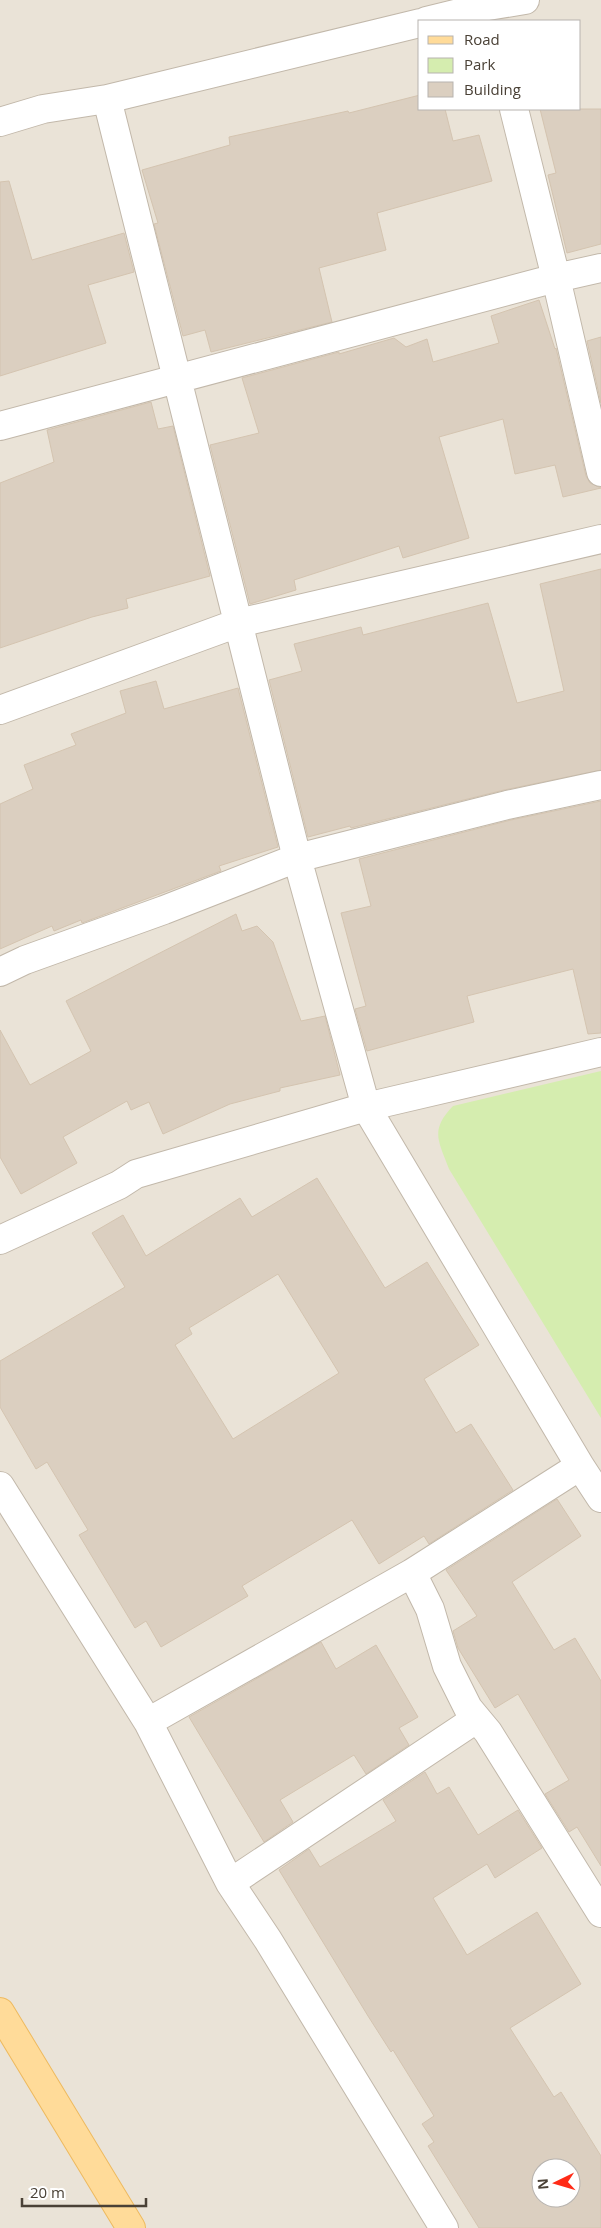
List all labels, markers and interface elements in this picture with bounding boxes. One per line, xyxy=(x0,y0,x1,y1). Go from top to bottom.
legend xyxy=(418,20,581,110)
text: Road xyxy=(464,29,500,49)
text: Park xyxy=(464,54,495,74)
text: Building xyxy=(464,79,521,99)
north arrow xyxy=(531,2158,581,2208)
scale bar xyxy=(22,2176,146,2208)
text: N xyxy=(533,2178,553,2191)
text: 20 m xyxy=(30,2182,65,2202)

